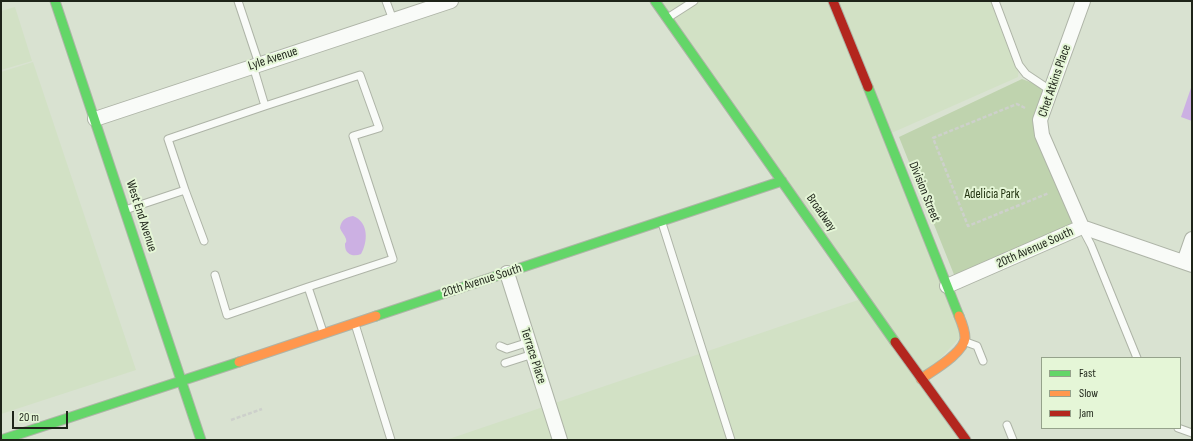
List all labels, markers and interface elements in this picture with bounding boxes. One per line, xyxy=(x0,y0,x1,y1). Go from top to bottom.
street label: Chet Atkins Place xyxy=(1035,43,1075,119)
street label: Lyle Avenue xyxy=(246,44,300,74)
street label: Division Street xyxy=(905,159,943,225)
street label: West End Avenue xyxy=(122,178,160,254)
park label: Adelicia Park xyxy=(965,187,1019,203)
street label: Broadway xyxy=(803,191,839,235)
street label: 20th Avenue South xyxy=(994,224,1076,272)
street label: 20th Avenue South xyxy=(440,261,524,301)
street label: Terrace Place xyxy=(517,326,549,386)
legend xyxy=(1041,357,1181,429)
text: Fast xyxy=(1079,366,1096,381)
text: Slow xyxy=(1079,386,1098,401)
scale bar xyxy=(14,403,70,429)
text: Jam xyxy=(1079,406,1094,421)
text: 20 m xyxy=(19,410,39,425)

